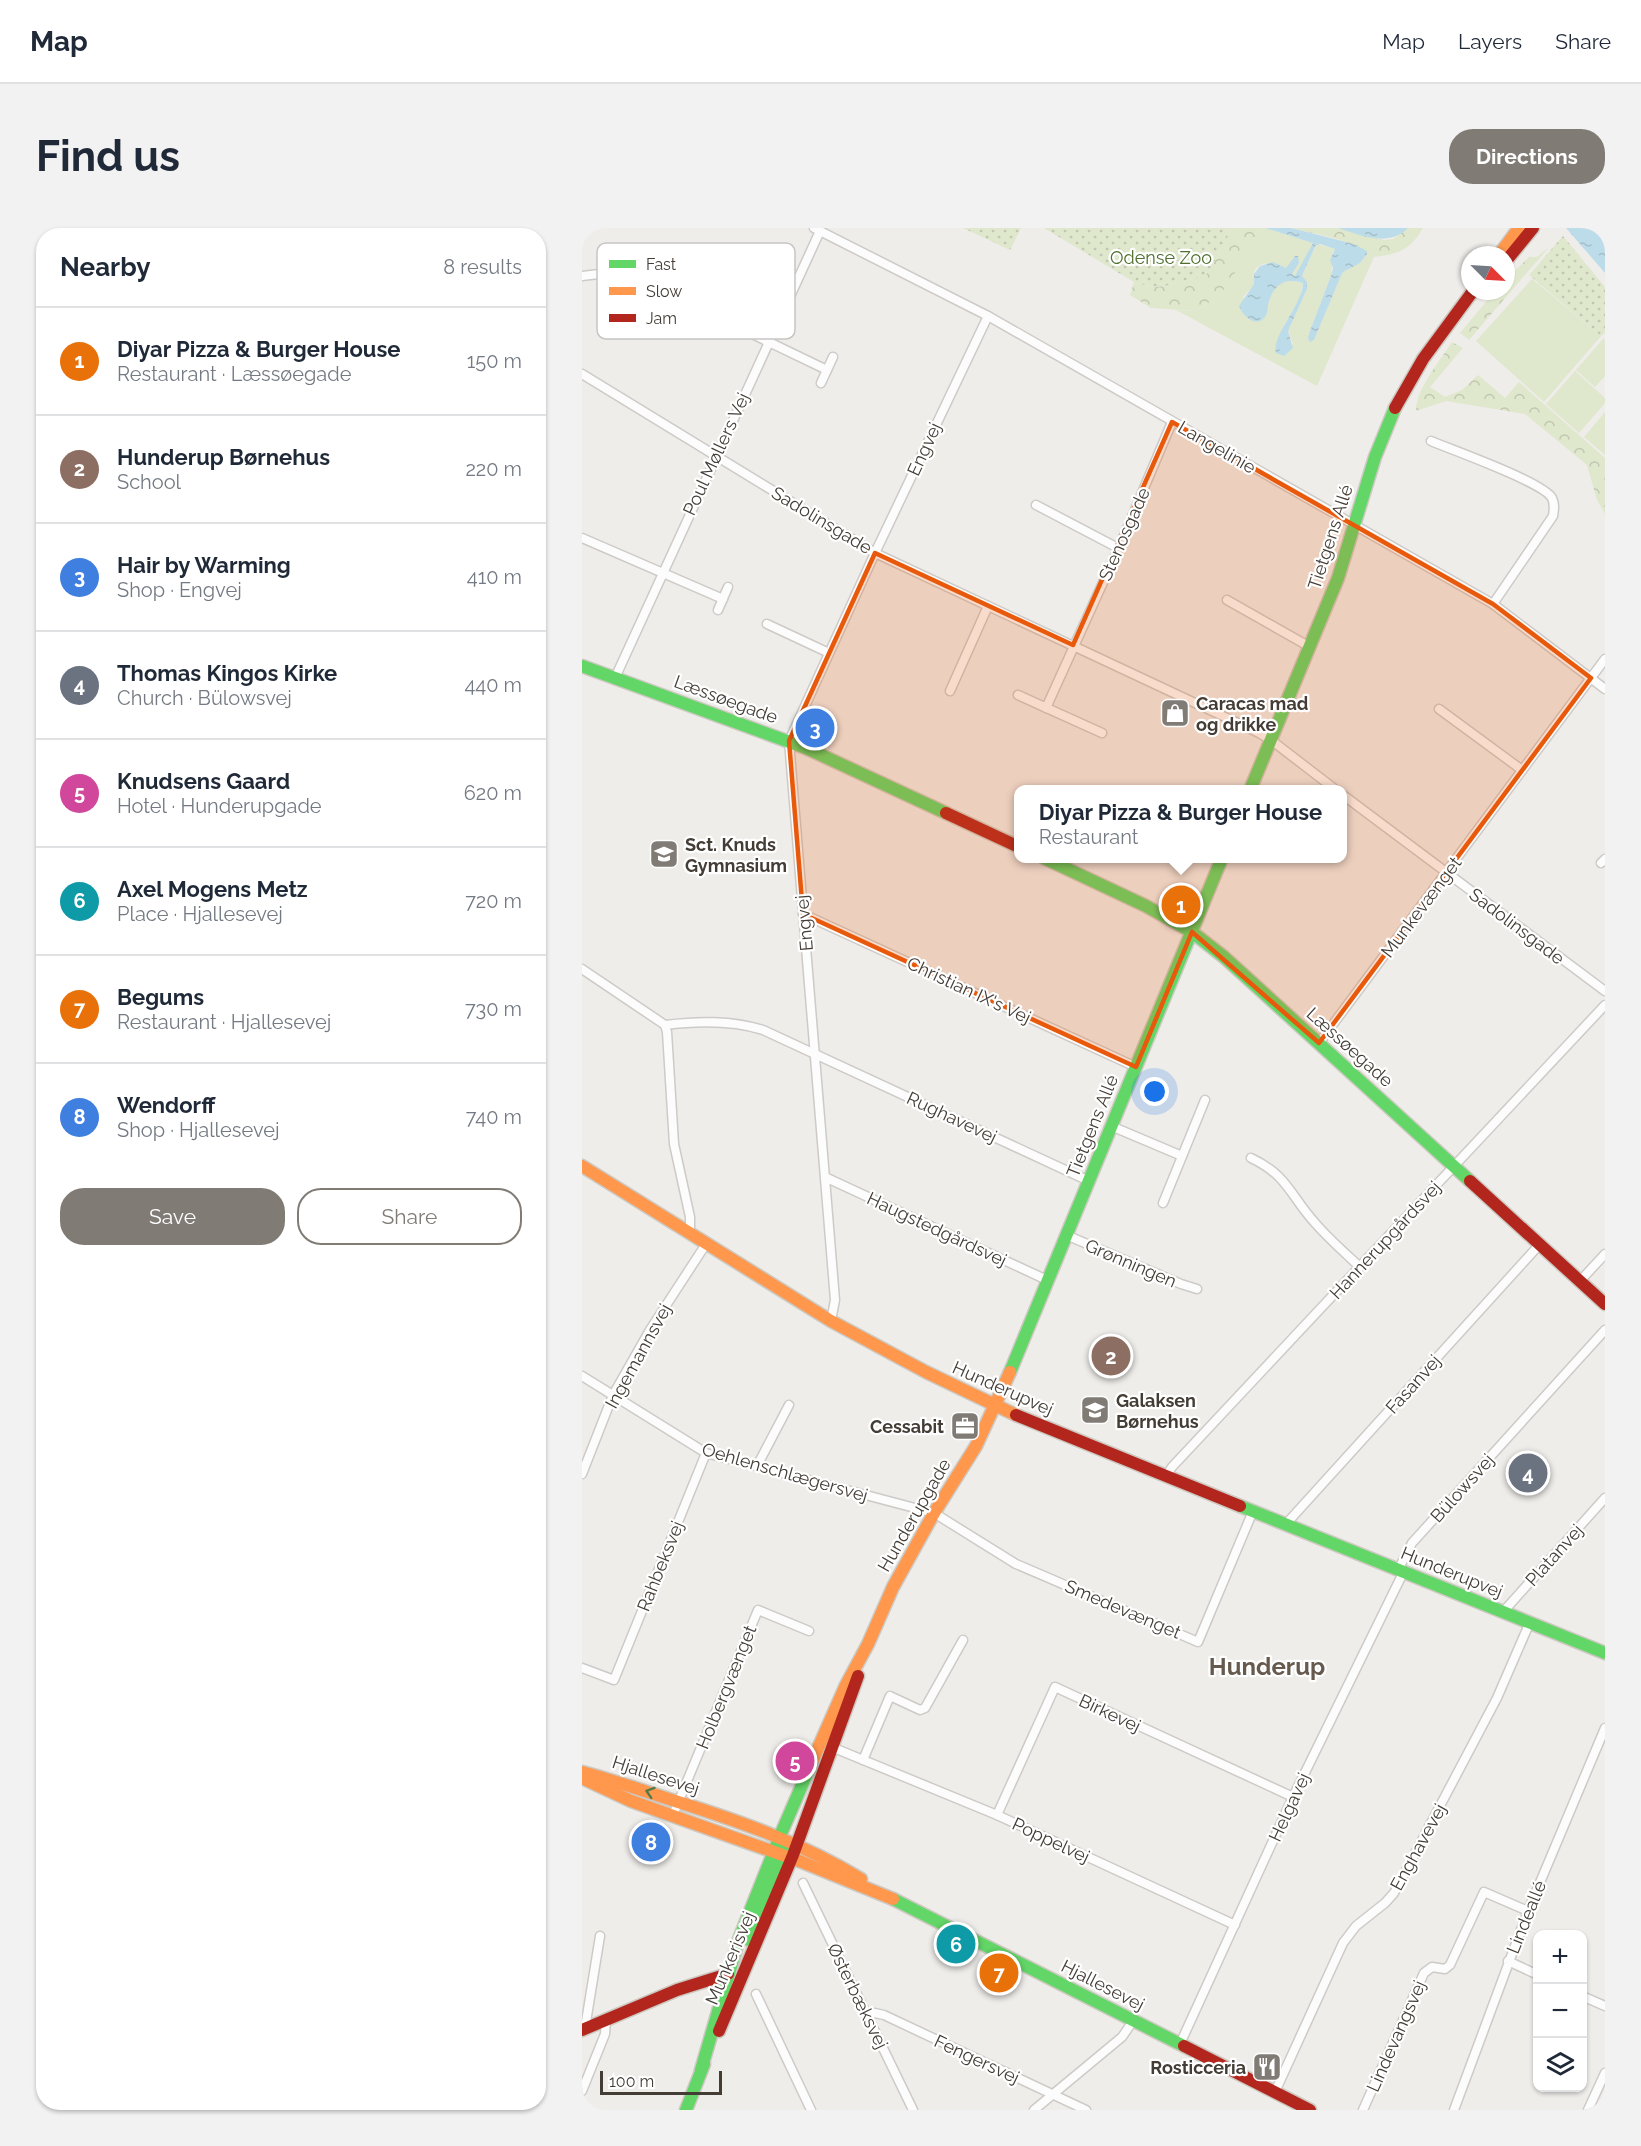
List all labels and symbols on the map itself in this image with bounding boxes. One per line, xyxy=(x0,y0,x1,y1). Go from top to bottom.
legend xyxy=(597,243,795,339)
north arrow xyxy=(1461,246,1515,300)
park label: Odense Zoo xyxy=(1110,247,1212,268)
text: Fast xyxy=(646,255,677,274)
text: Slow xyxy=(646,282,682,301)
text: Jam xyxy=(646,309,677,328)
street label: Poul Møllers Vej xyxy=(678,389,754,519)
street label: Langelinie xyxy=(1174,416,1260,478)
street label: Engvej xyxy=(903,419,945,479)
street label: Sadolinsgade xyxy=(768,482,876,558)
street label: Tietgens Allé xyxy=(1303,482,1357,592)
street label: Stenosgade xyxy=(1094,484,1154,584)
street label: Læssøegade xyxy=(671,671,781,728)
place label: Caracas mad og drikke xyxy=(1196,693,1308,735)
shop icon: Caracas mad og drikke xyxy=(1159,697,1191,729)
pin: 3 xyxy=(796,706,834,750)
place label: Sct. Knuds Gymnasium xyxy=(685,834,787,876)
school or university icon: Sct. Knuds Gymnasium xyxy=(648,838,680,870)
street label: Munkevænget xyxy=(1376,853,1466,961)
pin: 1 xyxy=(1162,882,1200,928)
street label: Sadolinsgade xyxy=(1465,884,1569,969)
street label: Engvej xyxy=(791,894,817,952)
street label: Christian IX's Vej xyxy=(904,952,1034,1028)
street label: Læssøegade xyxy=(1303,1003,1398,1091)
street label: Tietgens Allé xyxy=(1062,1071,1122,1180)
your location xyxy=(1140,1077,1169,1106)
street label: Rughavevej xyxy=(904,1087,1000,1147)
street label: Hannerupgårdsvej xyxy=(1325,1177,1445,1303)
street label: Haugstedgårdsvej xyxy=(864,1187,1010,1271)
street label: Grønningen xyxy=(1082,1234,1180,1292)
street label: Ingemannsvej xyxy=(601,1300,675,1412)
pin: 2 xyxy=(1092,1334,1130,1378)
street label: Fasanvej xyxy=(1381,1350,1445,1418)
street label: Hunderupvej xyxy=(949,1356,1057,1420)
place label: Galaksen Børnehus xyxy=(1116,1390,1199,1432)
school or university icon: Galaksen Børnehus xyxy=(1079,1394,1111,1426)
office icon: Cessabit xyxy=(949,1410,981,1442)
place label: Cessabit xyxy=(870,1416,944,1437)
street label: Oehlenschlægersvej xyxy=(700,1438,870,1506)
street label: Bülowsvej xyxy=(1426,1449,1498,1527)
pin: 4 xyxy=(1508,1450,1548,1496)
street label: Hunderupgade xyxy=(873,1454,955,1575)
street label: Rahbeksvej xyxy=(632,1518,688,1614)
street label: Platanvej xyxy=(1521,1520,1587,1590)
street label: Hunderupvej xyxy=(1398,1542,1506,1602)
street label: Smedevænget xyxy=(1062,1575,1184,1643)
street label: Holbergvænget xyxy=(692,1622,760,1752)
district label: Hunderup xyxy=(1209,1652,1325,1681)
street label: Birkevej xyxy=(1076,1690,1144,1736)
pin: 5 xyxy=(776,1738,814,1784)
street label: Hjallesevej xyxy=(610,1751,702,1799)
street label: Helgavej xyxy=(1264,1769,1314,1845)
one-way arrow xyxy=(645,1787,656,1800)
street label: Enghavevej xyxy=(1386,1800,1450,1894)
street label: Poppelvej xyxy=(1009,1813,1093,1867)
pin: 8 xyxy=(632,1820,670,1864)
street label: Lindeallé xyxy=(1502,1877,1550,1957)
street label: Munkerisvej xyxy=(701,1908,759,2008)
pin: 6 xyxy=(936,1922,976,1966)
street label: Østerbæksvej xyxy=(823,1940,893,2052)
pin: 7 xyxy=(980,1950,1018,1996)
street label: Hjallesevej xyxy=(1058,1955,1148,2015)
street label: Lindevangsvej xyxy=(1362,1977,1430,2095)
street label: Fengersvej xyxy=(931,2030,1023,2088)
restaurant icon: Rosticceria xyxy=(1251,2051,1283,2083)
place label: Rosticceria xyxy=(1150,2057,1246,2078)
scale bar xyxy=(600,2068,722,2096)

